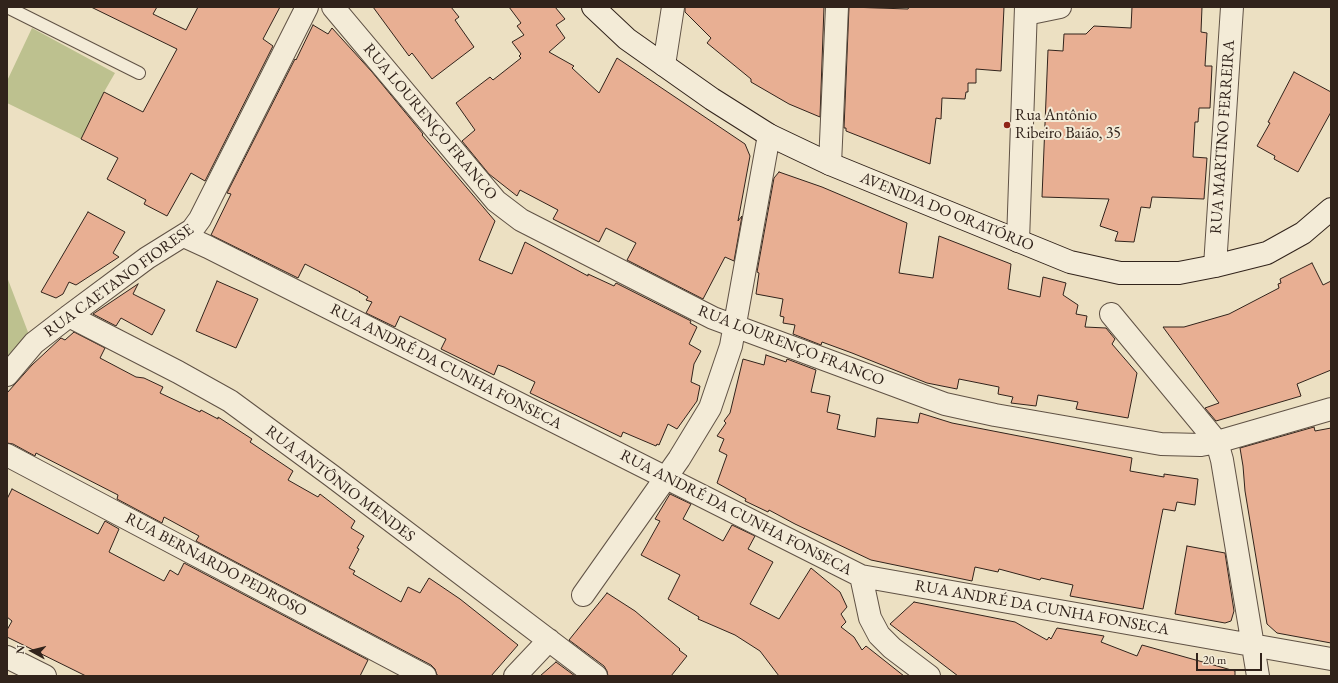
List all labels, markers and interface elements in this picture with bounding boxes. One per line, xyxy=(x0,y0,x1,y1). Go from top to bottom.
street label: RUA MARTINO FERREIRA xyxy=(1207,39,1239,235)
street label: RUA LOURENÇO FRANCO xyxy=(359,40,501,204)
place label: Rua Antônio Ribeiro Baião, 35 xyxy=(1015,106,1121,144)
marker: Rua Antônio Ribeiro Baião, 35 xyxy=(1002,120,1012,130)
street label: AVENIDA DO ORATÓRIO xyxy=(857,168,1037,256)
street label: RUA CAETANO FIORESE xyxy=(40,220,198,342)
street label: RUA ANDRÉ DA CUNHA FONSECA xyxy=(327,300,565,434)
street label: RUA LOURENÇO FRANCO xyxy=(695,302,887,390)
street label: RUA ANTÔNIO MENDES xyxy=(262,422,418,546)
street label: RUA ANDRÉ DA CUNHA FONSECA xyxy=(617,446,855,580)
street label: RUA BERNARDO PEDROSO xyxy=(122,509,310,621)
street label: RUA ANDRÉ DA CUNHA FONSECA xyxy=(913,576,1171,640)
north arrow xyxy=(12,631,52,671)
text: N xyxy=(13,644,28,655)
scale bar xyxy=(1198,645,1264,671)
text: 20 m xyxy=(1203,652,1226,668)

